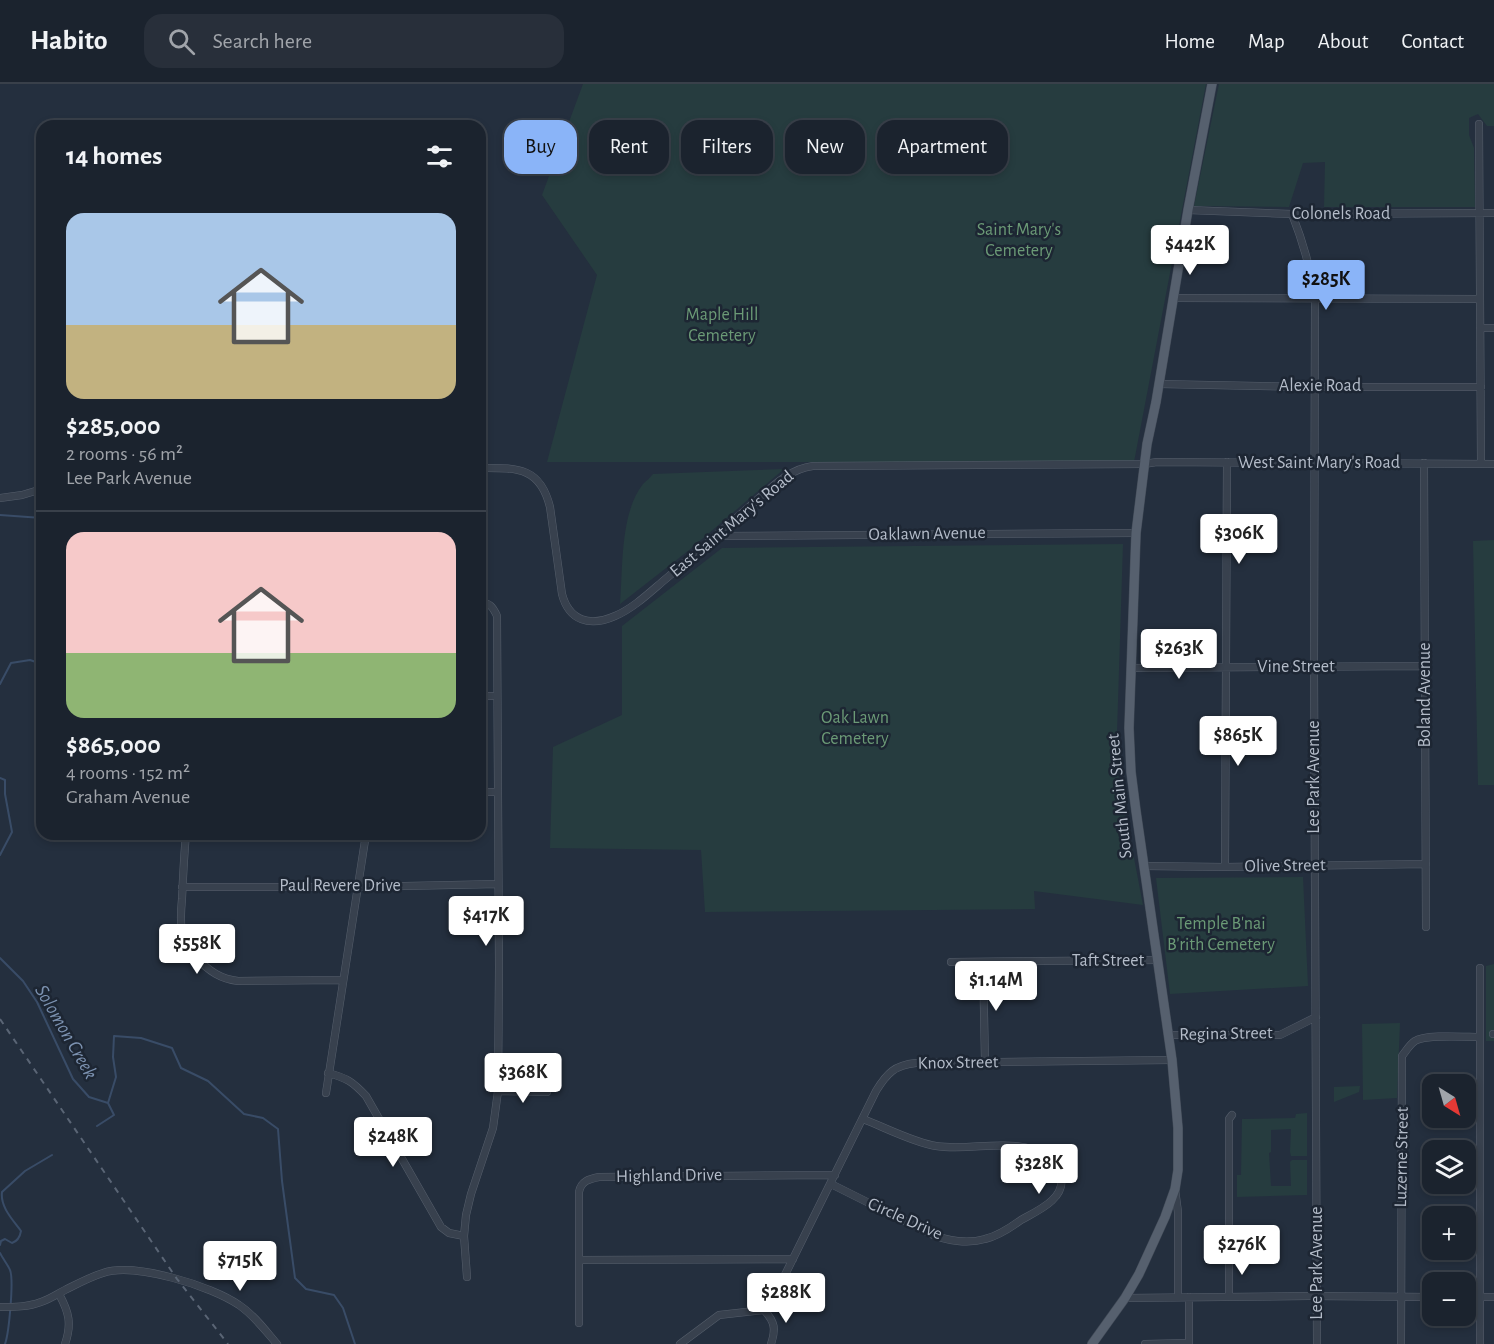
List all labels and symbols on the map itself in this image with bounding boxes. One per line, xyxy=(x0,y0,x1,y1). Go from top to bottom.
street label: Colonels Road xyxy=(1292,205,1390,223)
park label: Saint Mary's Cemetery xyxy=(977,221,1061,260)
pin: $442K xyxy=(1148,225,1232,276)
pin: $285K xyxy=(1284,260,1368,311)
park label: Maple Hill Cemetery xyxy=(686,306,758,345)
street label: Alexie Road xyxy=(1279,377,1361,395)
street label: West Saint Mary's Road xyxy=(1238,454,1400,472)
street label: East Saint Mary's Road xyxy=(667,467,797,581)
pin: $306K xyxy=(1197,514,1281,565)
street label: Oaklawn Avenue xyxy=(868,524,986,544)
pin: $263K xyxy=(1137,629,1221,680)
street label: Boland Avenue xyxy=(1416,643,1434,747)
street label: Vine Street xyxy=(1257,658,1335,676)
park label: Oak Lawn Cemetery xyxy=(821,709,889,748)
pin: $865K xyxy=(1196,716,1280,767)
street label: Lee Park Avenue xyxy=(1305,720,1323,834)
street label: South Main Street xyxy=(1104,732,1136,859)
street label: Olive Street xyxy=(1244,856,1326,876)
street label: Paul Revere Drive xyxy=(279,877,401,895)
pin: $417K xyxy=(444,896,528,947)
park label: Temple B'nai B'rith Cemetery xyxy=(1167,915,1275,954)
pin: $558K xyxy=(155,924,239,975)
street label: Taft Street xyxy=(1072,952,1144,970)
pin: $1.14M xyxy=(947,961,1045,1012)
water label: Solomon Creek xyxy=(31,981,101,1083)
street label: Regina Street xyxy=(1179,1024,1273,1044)
pin: $368K xyxy=(481,1053,565,1104)
street label: Knox Street xyxy=(918,1053,999,1073)
north arrow xyxy=(1422,1074,1476,1128)
street label: Luzerne Street xyxy=(1392,1106,1412,1208)
pin: $248K xyxy=(351,1117,435,1168)
pin: $328K xyxy=(997,1144,1081,1195)
street label: Highland Drive xyxy=(616,1166,722,1186)
street label: Circle Drive xyxy=(865,1195,945,1243)
street label: Lee Park Avenue xyxy=(1308,1206,1326,1320)
pin: $276K xyxy=(1200,1225,1284,1276)
pin: $715K xyxy=(198,1241,282,1292)
pin: $288K xyxy=(744,1273,828,1324)

